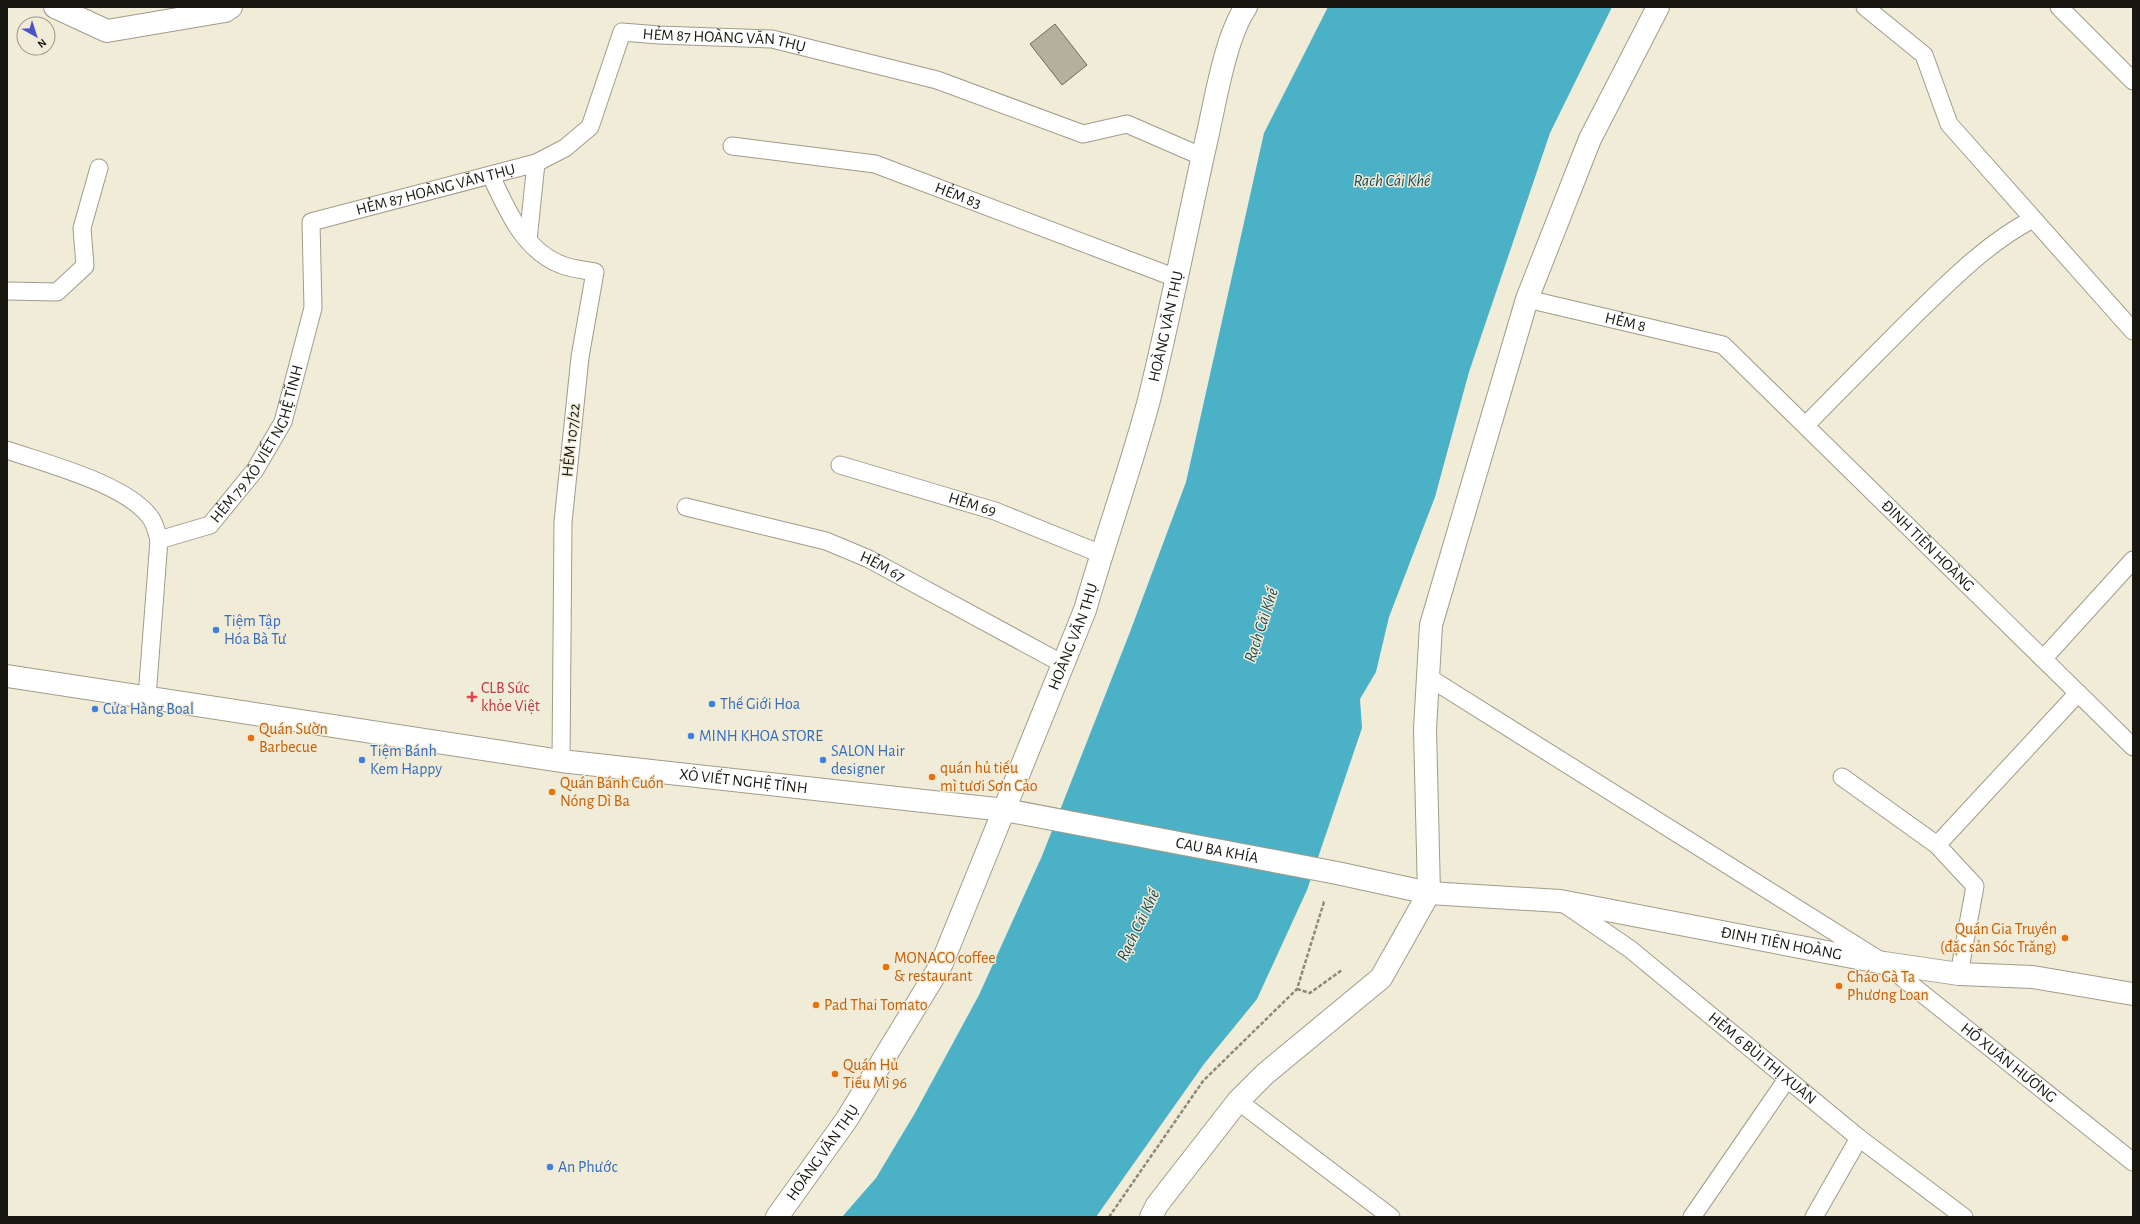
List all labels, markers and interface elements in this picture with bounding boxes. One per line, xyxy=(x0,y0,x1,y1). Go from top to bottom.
north arrow xyxy=(16,16,56,56)
street label: HẺM 87 HOÀNG VĂN THỤ xyxy=(642,25,807,55)
text: N xyxy=(36,37,48,50)
street label: HẺM 87 HOÀNG VĂN THỤ xyxy=(354,161,517,218)
water label: Rạch Cái Khế xyxy=(1353,172,1432,189)
street label: HẺM 83 xyxy=(933,179,983,211)
street label: HOÀNG VĂN THỤ xyxy=(1146,270,1186,383)
street label: HẺM 8 xyxy=(1603,310,1647,335)
street label: HẺM 79 XÔ VIẾT NGHỆ TĨNH xyxy=(207,363,306,526)
street label: HẺM 107/22 xyxy=(557,402,583,477)
street label: HẺM 69 xyxy=(947,490,998,519)
street label: ĐINH TIÊN HOÀNG xyxy=(1878,497,1977,595)
street label: HẺM 67 xyxy=(858,548,908,585)
street label: HOÀNG VĂN THỤ xyxy=(1045,581,1100,692)
water label: Rạch Cái Khế xyxy=(1241,584,1281,664)
place label: Tiệm Tập Hóa Bà Tư xyxy=(224,613,287,647)
marker: Tiệm Tập Hóa Bà Tư xyxy=(211,625,221,635)
place label: CLB Sức khỏe Việt xyxy=(481,680,540,714)
marker: CLB Sức khỏe Việt xyxy=(466,691,478,703)
place label: Thế Giới Hoa xyxy=(720,696,800,712)
marker: Thế Giới Hoa xyxy=(707,699,717,709)
place label: Cửa Hàng Boal xyxy=(103,701,194,717)
marker: Cửa Hàng Boal xyxy=(90,704,100,714)
place label: Quán Sườn Barbecue xyxy=(259,721,328,755)
place label: MINH KHOA STORE xyxy=(699,728,823,744)
marker: MINH KHOA STORE xyxy=(686,731,696,741)
marker: Quán Sườn Barbecue xyxy=(246,733,256,743)
place label: Tiệm Bánh Kem Happy xyxy=(370,743,442,778)
place label: SALON Hair designer xyxy=(831,743,906,777)
marker: Tiệm Bánh Kem Happy xyxy=(357,755,367,765)
marker: SALON Hair designer xyxy=(818,755,828,765)
place label: quán hủ tiếu mì tươi Sơn Cảo xyxy=(940,760,1038,794)
street label: XÔ VIẾT NGHỆ TĨNH xyxy=(678,765,808,796)
marker: quán hủ tiếu mì tươi Sơn Cảo xyxy=(927,772,937,782)
place label: Quán Bánh Cuốn Nóng Dì Ba xyxy=(560,775,664,809)
marker: Quán Bánh Cuốn Nóng Dì Ba xyxy=(547,787,557,797)
street label: CAU BA KHÍA xyxy=(1174,835,1260,866)
water label: Rạch Cái Khế xyxy=(1113,885,1163,963)
place label: Quán Gia Truyền (đặc sản Sóc Trăng) xyxy=(1940,921,2057,955)
street label: ĐINH TIÊN HOÀNG xyxy=(1720,924,1843,963)
marker: Quán Gia Truyền (đặc sản Sóc Trăng) xyxy=(2060,933,2070,943)
place label: MONACO coffee & restaurant xyxy=(894,950,996,984)
marker: MONACO coffee & restaurant xyxy=(881,962,891,972)
place label: Cháo Gà Ta Phương Loan xyxy=(1847,969,1929,1003)
marker: Cháo Gà Ta Phương Loan xyxy=(1834,981,1844,991)
place label: Pad Thai Tomato xyxy=(824,997,928,1013)
marker: Pad Thai Tomato xyxy=(811,1000,821,1010)
street label: HẺM 6 BÙI THỊ XUÂN xyxy=(1705,1009,1820,1107)
street label: HỒ XUÂN HƯƠNG xyxy=(1958,1020,2060,1106)
place label: Quán Hủ Tiếu Mì 96 xyxy=(843,1057,907,1091)
marker: Quán Hủ Tiếu Mì 96 xyxy=(830,1069,840,1079)
street label: HOÀNG VĂN THỤ xyxy=(784,1102,862,1203)
place label: An Phước xyxy=(558,1159,618,1175)
marker: An Phước xyxy=(545,1162,555,1172)

